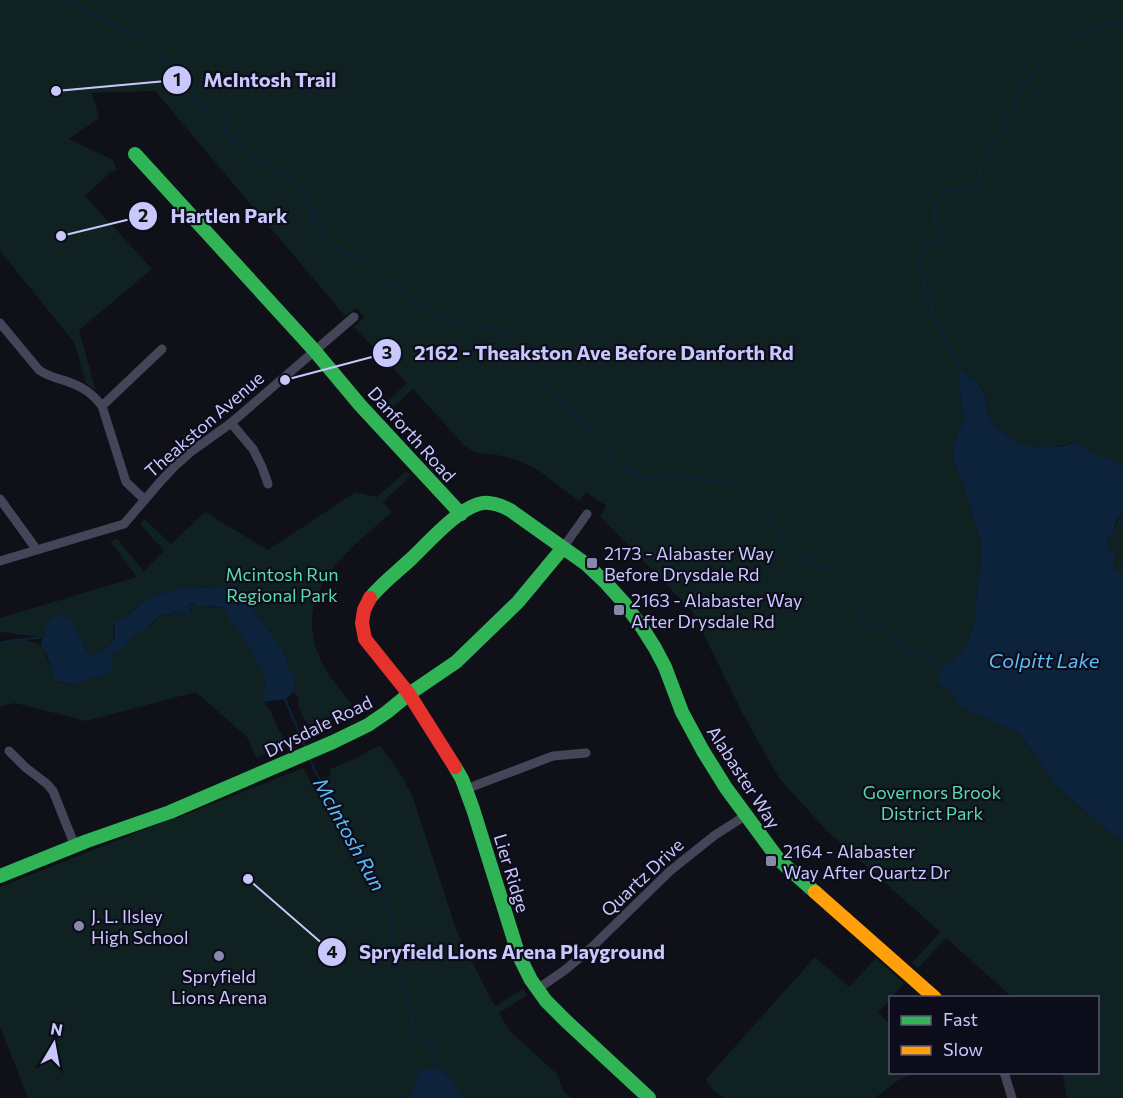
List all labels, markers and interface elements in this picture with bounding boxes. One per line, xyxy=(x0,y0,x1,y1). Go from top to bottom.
callout: McIntosh Trail xyxy=(162,61,349,99)
text: McIntosh Trail xyxy=(204,67,336,91)
text: 1 xyxy=(173,68,181,90)
callout: Hartlen Park xyxy=(128,197,299,235)
text: Hartlen Park xyxy=(171,203,288,227)
text: 2 xyxy=(138,204,148,226)
callout: 2162 - Theakston Ave Before Danforth Rd xyxy=(372,334,806,372)
text: 2162 - Theakston Ave Before Danforth Rd xyxy=(414,340,794,364)
text: 3 xyxy=(382,341,392,363)
street label: Theakston Avenue xyxy=(140,366,268,482)
street label: Danforth Road xyxy=(363,382,461,486)
place label: 2173 - Alabaster Way Before Drysdale Rd xyxy=(604,542,774,585)
marker: 2173 - Alabaster Way Before Drysdale Rd xyxy=(585,556,599,570)
park label: Mcintosh Run Regional Park xyxy=(225,563,339,606)
place label: 2163 - Alabaster Way After Drysdale Rd xyxy=(631,589,802,632)
marker: 2163 - Alabaster Way After Drysdale Rd xyxy=(612,603,626,617)
water label: Colpitt Lake xyxy=(989,648,1100,672)
street label: Drysdale Road xyxy=(261,690,375,762)
street label: Alabaster Way xyxy=(703,722,785,832)
water label: McIntosh Run xyxy=(309,773,391,895)
park label: Governors Brook District Park xyxy=(863,781,1002,824)
street label: Lier Ridge xyxy=(490,831,534,915)
street label: Quartz Drive xyxy=(596,833,688,921)
place label: 2164 - Alabaster Way After Quartz Dr xyxy=(783,840,951,883)
marker: 2164 - Alabaster Way After Quartz Dr xyxy=(764,854,778,868)
place label: J. L. Ilsley High School xyxy=(91,905,189,948)
marker: J. L. Ilsley High School xyxy=(72,919,86,933)
callout: Spryfield Lions Arena Playground xyxy=(317,933,677,971)
text: Spryfield Lions Arena Playground xyxy=(359,939,665,963)
text: 4 xyxy=(326,940,338,962)
marker: Spryfield Lions Arena xyxy=(212,949,226,963)
place label: Spryfield Lions Arena xyxy=(171,965,267,1008)
legend xyxy=(889,996,1099,1074)
text: Fast xyxy=(943,1008,978,1030)
north arrow xyxy=(24,1014,84,1074)
text: N xyxy=(49,1018,64,1039)
text: Slow xyxy=(943,1038,983,1060)

